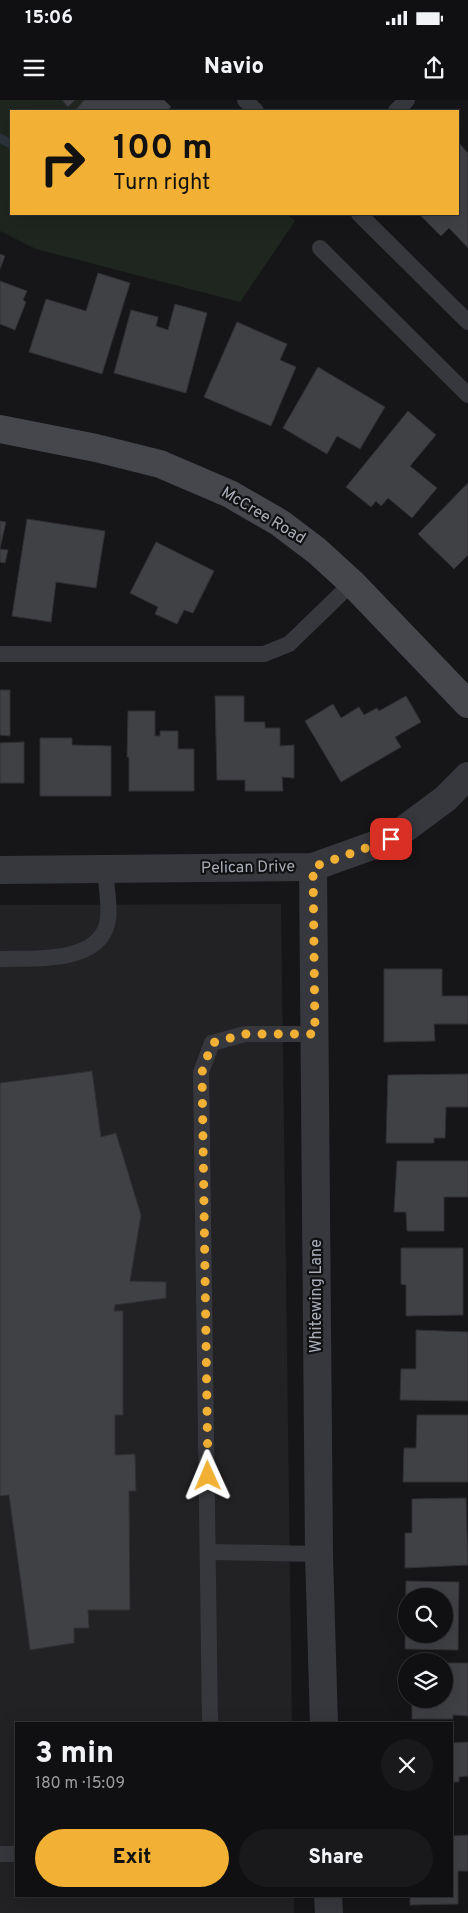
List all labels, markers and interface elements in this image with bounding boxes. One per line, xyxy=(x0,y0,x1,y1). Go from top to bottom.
text: 15:06 xyxy=(25,6,73,30)
icon: menu xyxy=(20,54,48,82)
text: Navio xyxy=(204,54,264,81)
icon: share xyxy=(420,54,448,82)
text: 100 m xyxy=(113,127,213,171)
icon: right xyxy=(30,130,95,195)
text: Turn right xyxy=(113,170,210,197)
street label: McCree Road xyxy=(217,483,309,549)
pin xyxy=(370,818,412,860)
icon: arrive xyxy=(377,825,405,853)
street label: Pelican Drive xyxy=(201,857,295,879)
street label: Whitewing Lane xyxy=(307,1239,327,1353)
position arrow xyxy=(181,1449,233,1501)
map controls xyxy=(398,1588,453,1708)
button: search xyxy=(398,1588,453,1643)
button: layers xyxy=(398,1653,453,1708)
text: 3 min xyxy=(35,1736,114,1773)
button: close xyxy=(381,1739,433,1791)
text: 180 m · 15:09 xyxy=(35,1774,125,1794)
button: Exit xyxy=(35,1829,229,1887)
button: Share xyxy=(239,1829,433,1887)

